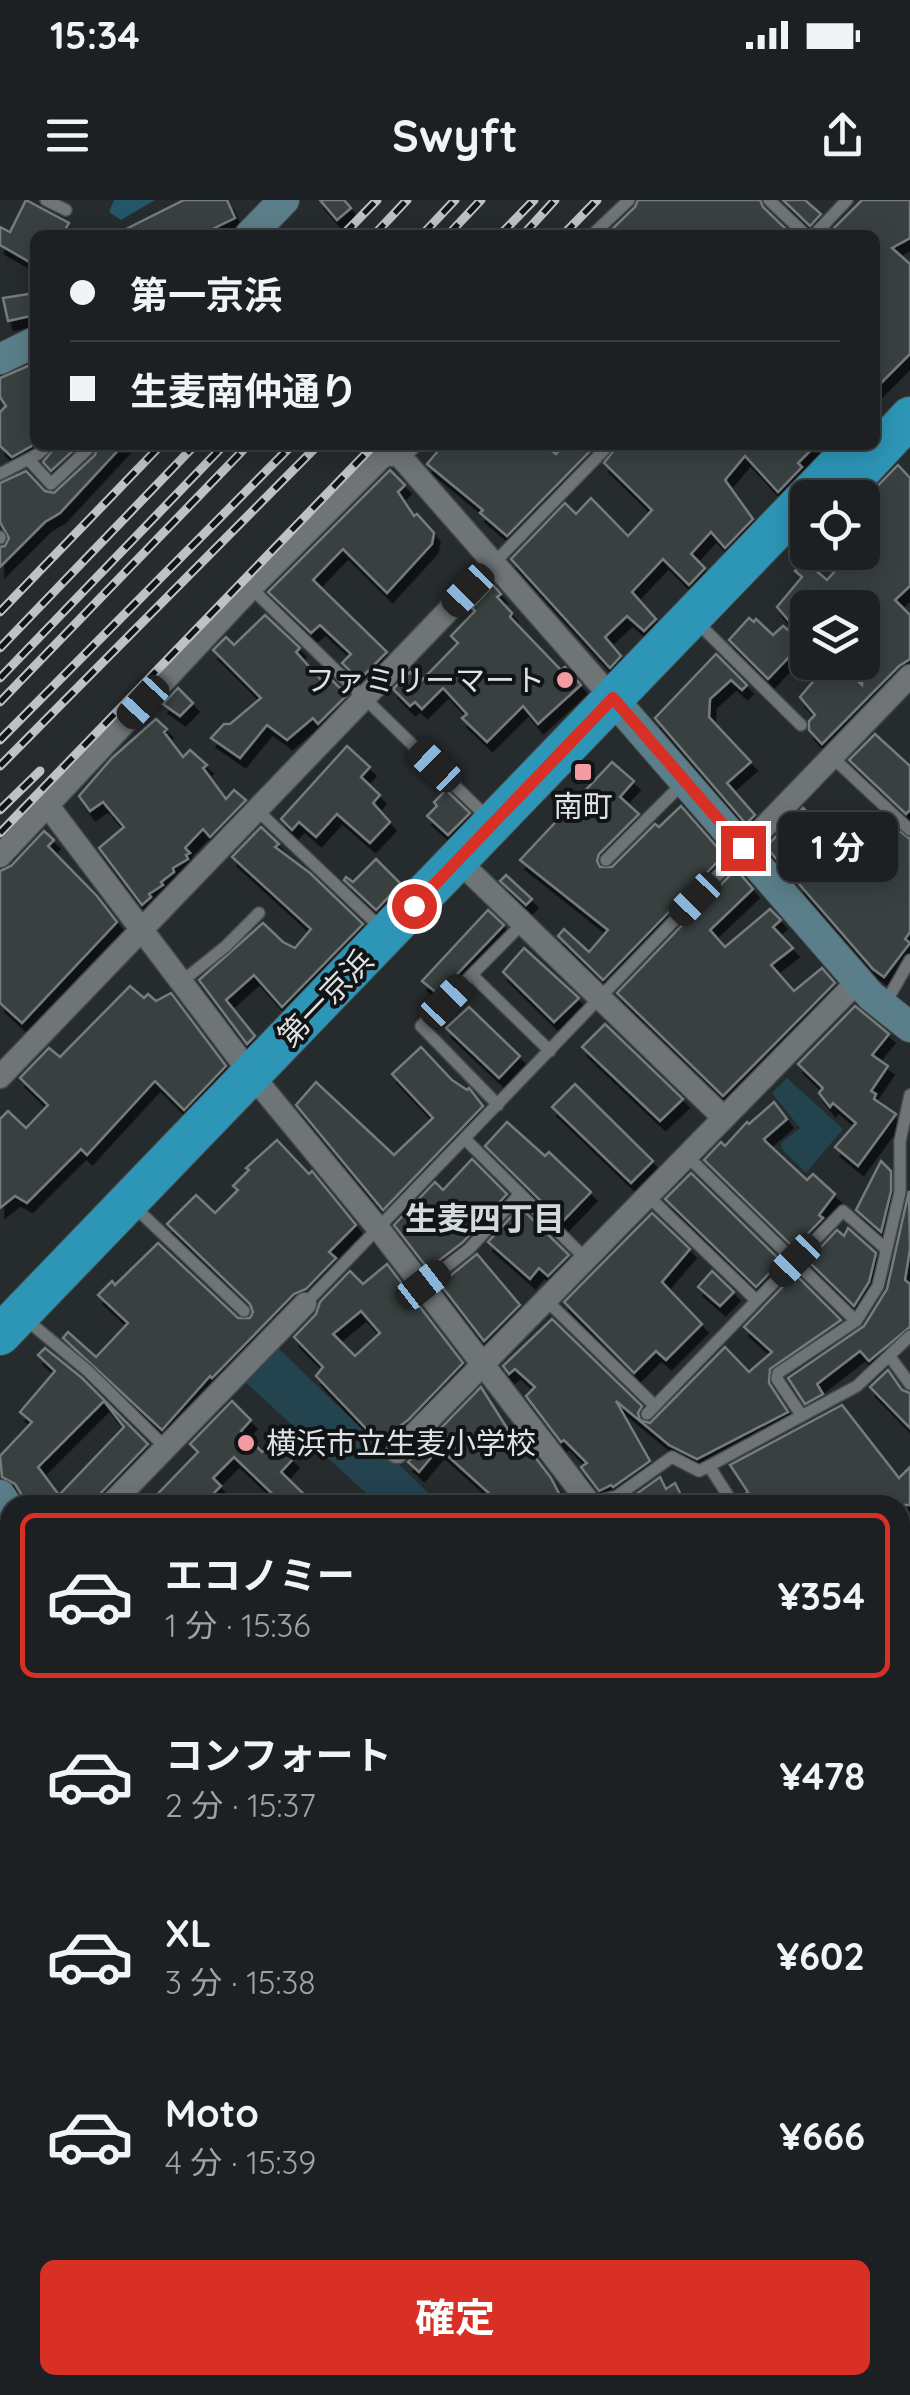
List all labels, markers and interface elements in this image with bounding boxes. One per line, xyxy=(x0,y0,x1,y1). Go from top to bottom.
text: 15:34 xyxy=(50,11,140,59)
text: Swyft xyxy=(392,107,518,163)
icon: menu xyxy=(40,108,95,163)
icon: share xyxy=(815,108,870,163)
text: 第一京浜 xyxy=(130,271,282,319)
text: 生麦南仲通り xyxy=(130,367,358,415)
map controls xyxy=(790,480,880,680)
button: locate xyxy=(790,480,880,570)
car xyxy=(436,558,500,622)
button: layers xyxy=(790,590,880,680)
place label: ファミリーマート xyxy=(305,661,545,699)
marker: ファミリーマート xyxy=(554,669,576,691)
car xyxy=(112,670,174,734)
car xyxy=(403,734,467,798)
marker: 南町 xyxy=(572,761,594,783)
place label: 南町 xyxy=(553,787,613,825)
callout: 1 分 xyxy=(778,813,898,883)
route end xyxy=(721,826,766,871)
text: 1 分 xyxy=(811,827,865,867)
car xyxy=(663,867,727,931)
route start xyxy=(392,884,437,929)
street label: 第一京浜 xyxy=(270,942,380,1054)
car xyxy=(414,969,478,1033)
district label: 生麦四丁目 xyxy=(405,1198,565,1238)
car xyxy=(763,1228,827,1292)
car xyxy=(390,1255,456,1315)
place label: 横浜市立生麦小学校 xyxy=(266,1424,536,1462)
marker: 横浜市立生麦小学校 xyxy=(235,1432,257,1454)
icon: car xyxy=(45,1551,135,1641)
text: エコノミー xyxy=(165,1551,355,1599)
text: ¥354 xyxy=(778,1572,865,1620)
text: 1 分 · 15:36 xyxy=(165,1605,311,1645)
icon: car xyxy=(45,1731,135,1821)
text: コンフォート xyxy=(165,1731,392,1779)
text: ¥478 xyxy=(779,1752,865,1800)
text: 2 分 · 15:37 xyxy=(165,1785,316,1825)
text: XL xyxy=(165,1909,211,1957)
icon: car xyxy=(45,1911,135,2001)
text: ¥602 xyxy=(776,1932,865,1980)
text: 3 分 · 15:38 xyxy=(165,1962,316,2002)
text: Moto xyxy=(165,2089,259,2137)
icon: car xyxy=(45,2091,135,2181)
text: ¥666 xyxy=(779,2112,865,2160)
text: 4 分 · 15:39 xyxy=(165,2142,316,2182)
button: 確定 xyxy=(40,2260,870,2375)

